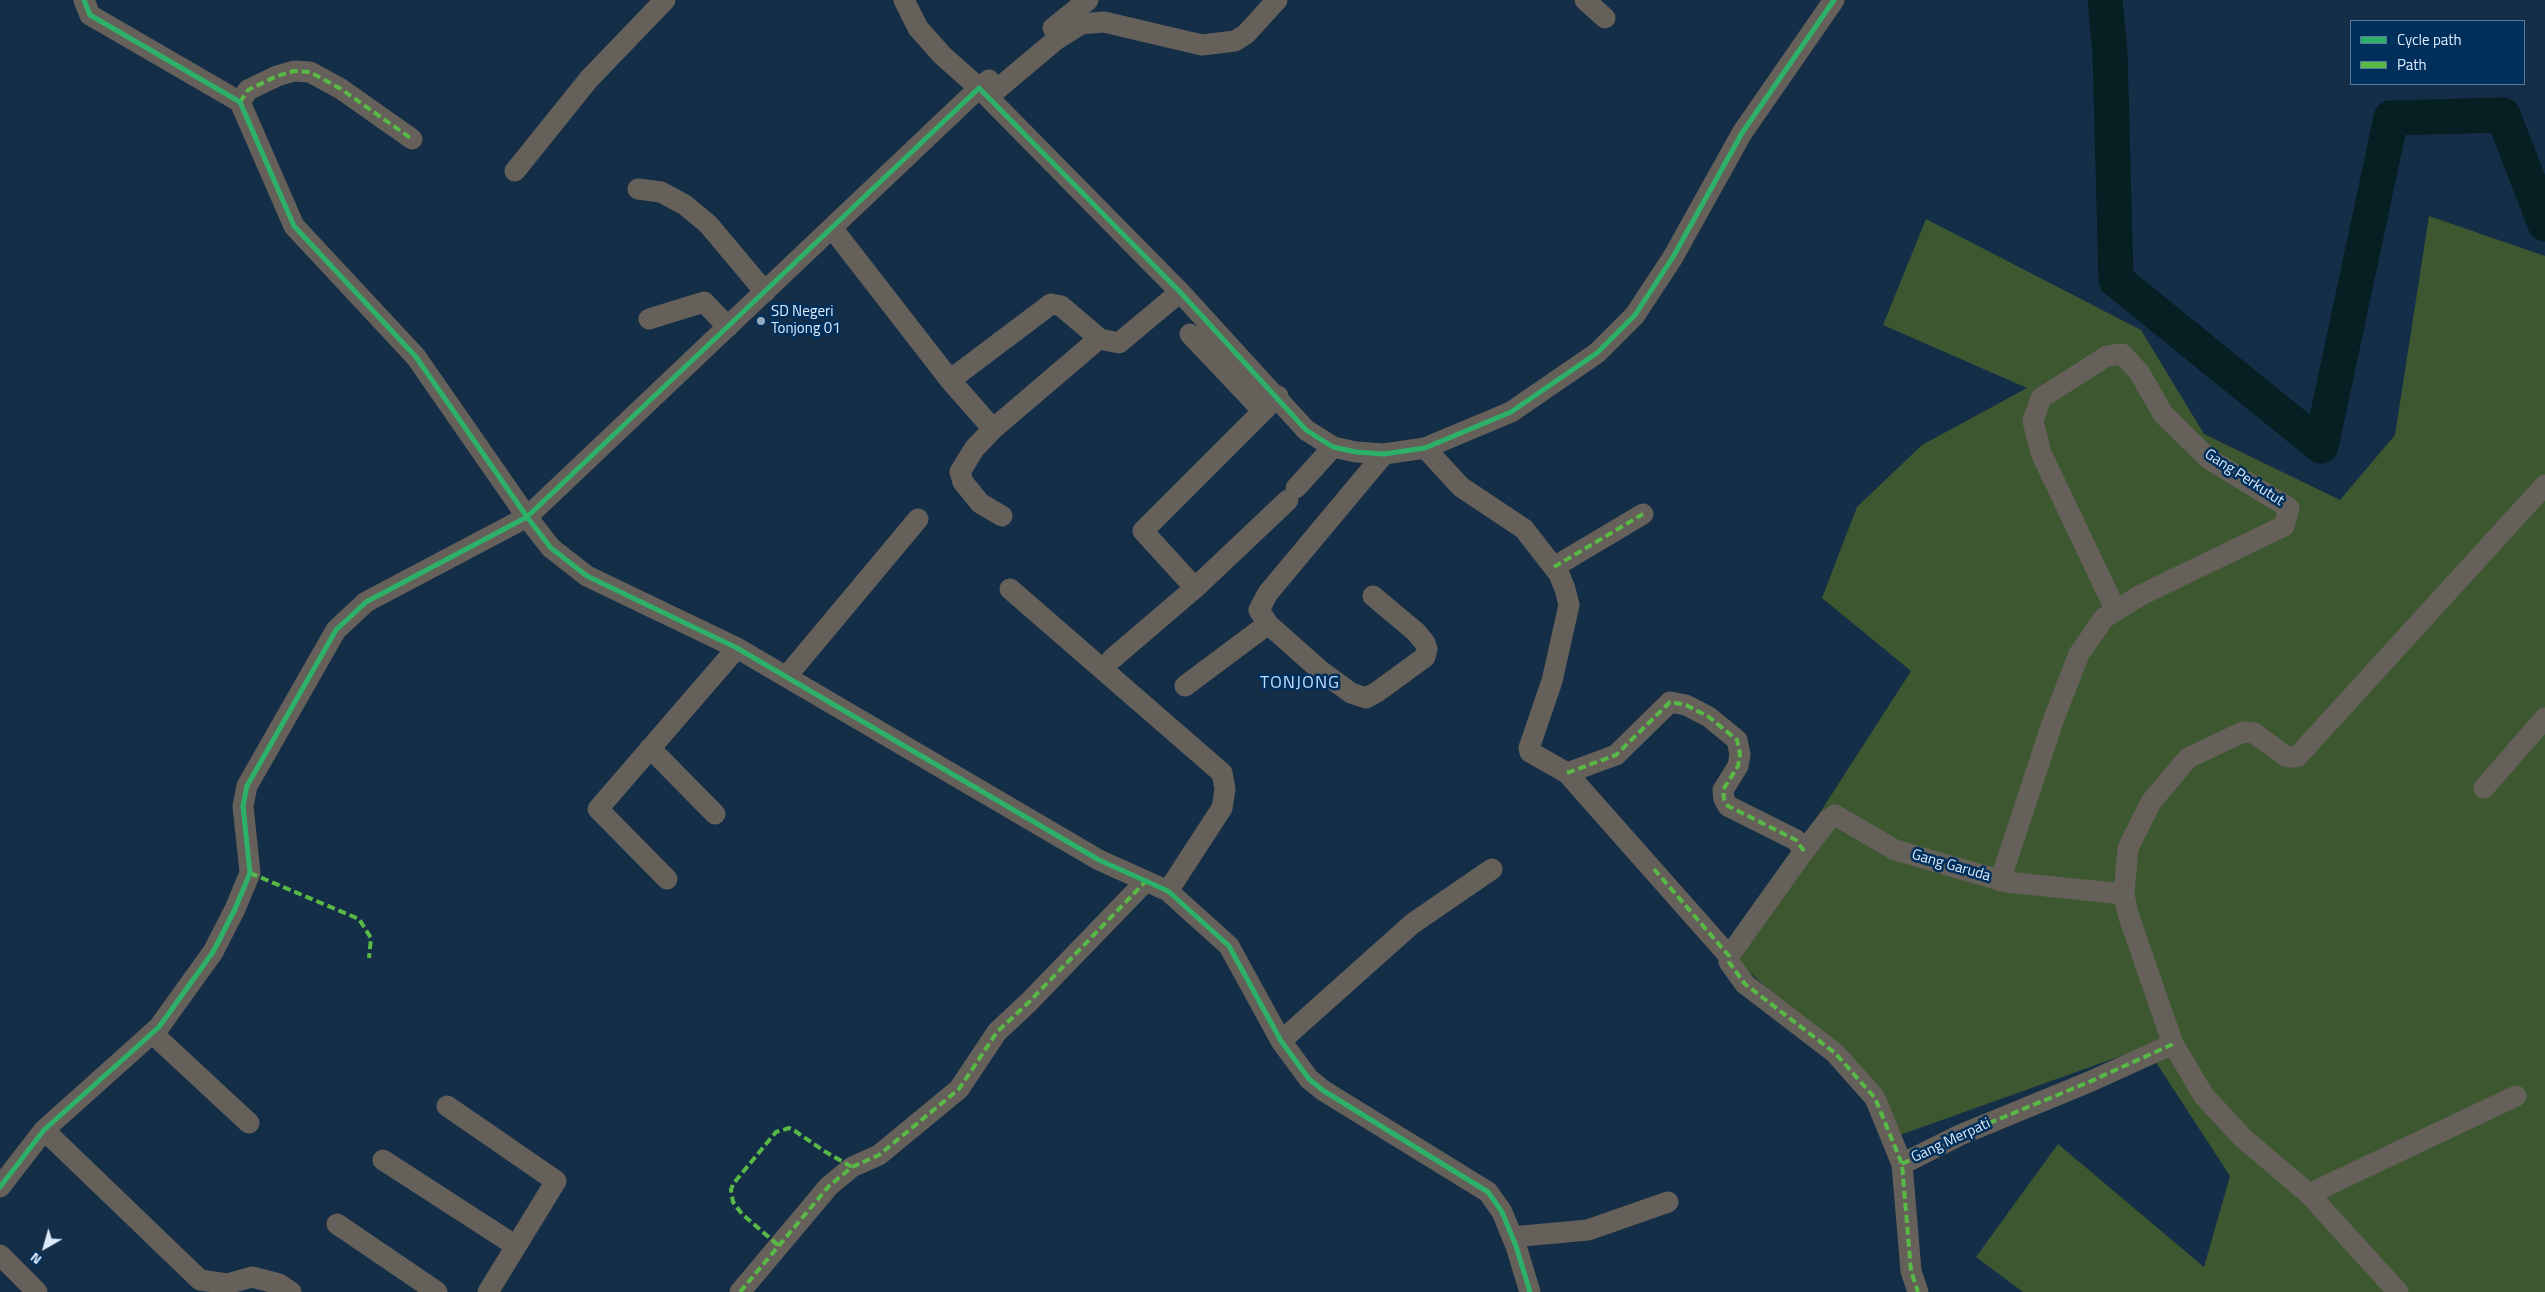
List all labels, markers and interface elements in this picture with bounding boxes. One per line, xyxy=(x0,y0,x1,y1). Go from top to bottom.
legend xyxy=(2350,20,2525,85)
text: Cycle path xyxy=(2397,28,2462,51)
text: Path xyxy=(2397,53,2427,76)
place label: SD Negeri Tonjong 01 xyxy=(771,303,841,338)
marker: SD Negeri Tonjong 01 xyxy=(755,315,767,327)
street label: Gang Perkutut xyxy=(2201,446,2287,510)
district label: TONJONG xyxy=(1259,673,1341,695)
street label: Gang Garuda xyxy=(1910,846,1992,886)
street label: Gang Merpati xyxy=(1909,1115,1993,1167)
north arrow xyxy=(20,1222,70,1272)
text: N xyxy=(25,1248,46,1270)

